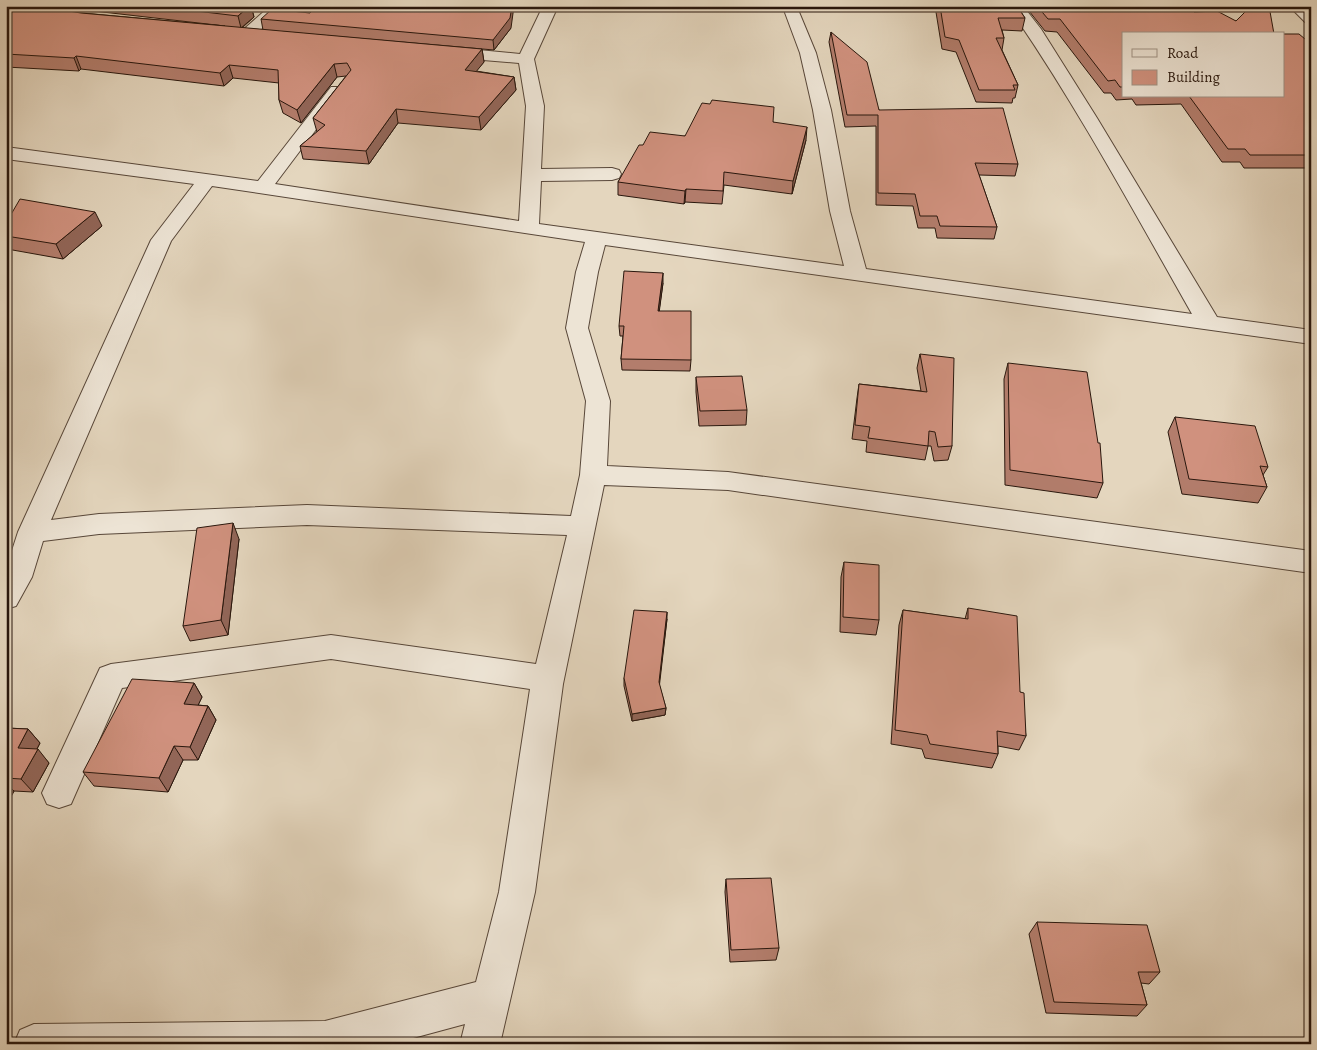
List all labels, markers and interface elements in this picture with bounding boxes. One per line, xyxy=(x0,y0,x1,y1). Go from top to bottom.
legend xyxy=(1122,32,1284,98)
text: Road xyxy=(1167,43,1199,63)
text: Building xyxy=(1167,67,1220,87)

